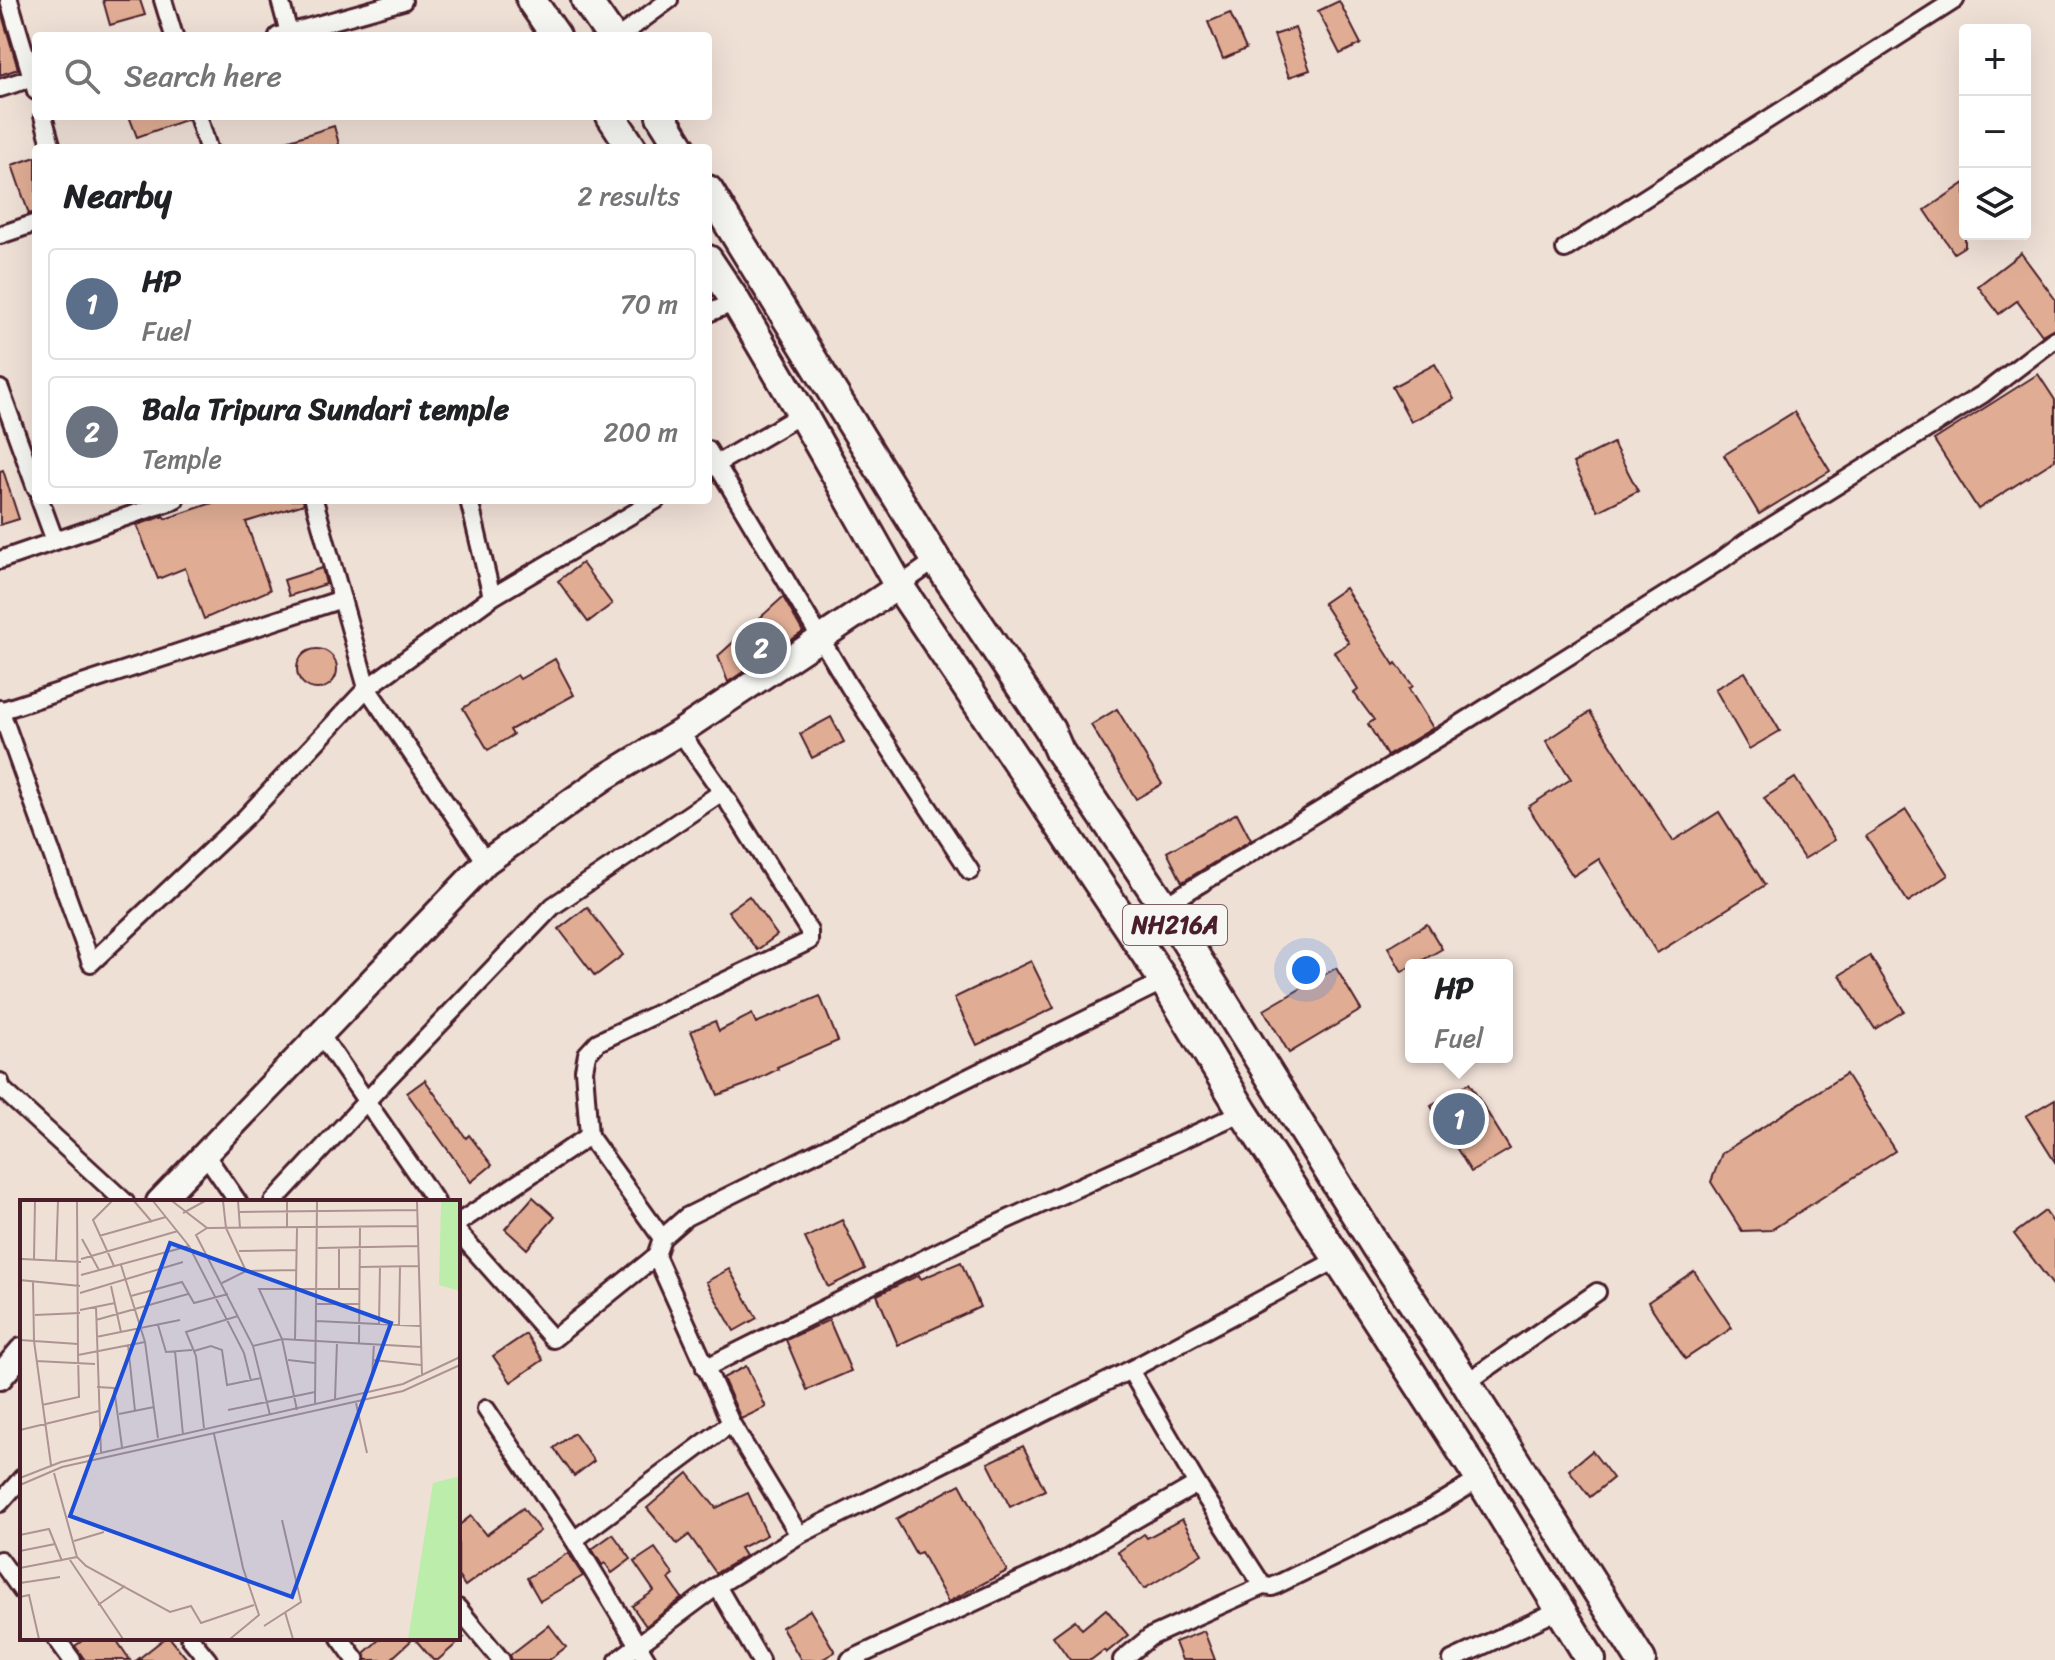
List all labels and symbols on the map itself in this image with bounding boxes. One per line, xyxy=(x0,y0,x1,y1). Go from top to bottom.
pin: 2 xyxy=(735,618,787,678)
road number: NH216A xyxy=(1123,905,1227,945)
your location xyxy=(1286,950,1326,990)
pin: 1 xyxy=(1433,1089,1485,1149)
inset map xyxy=(20,1200,460,1640)

